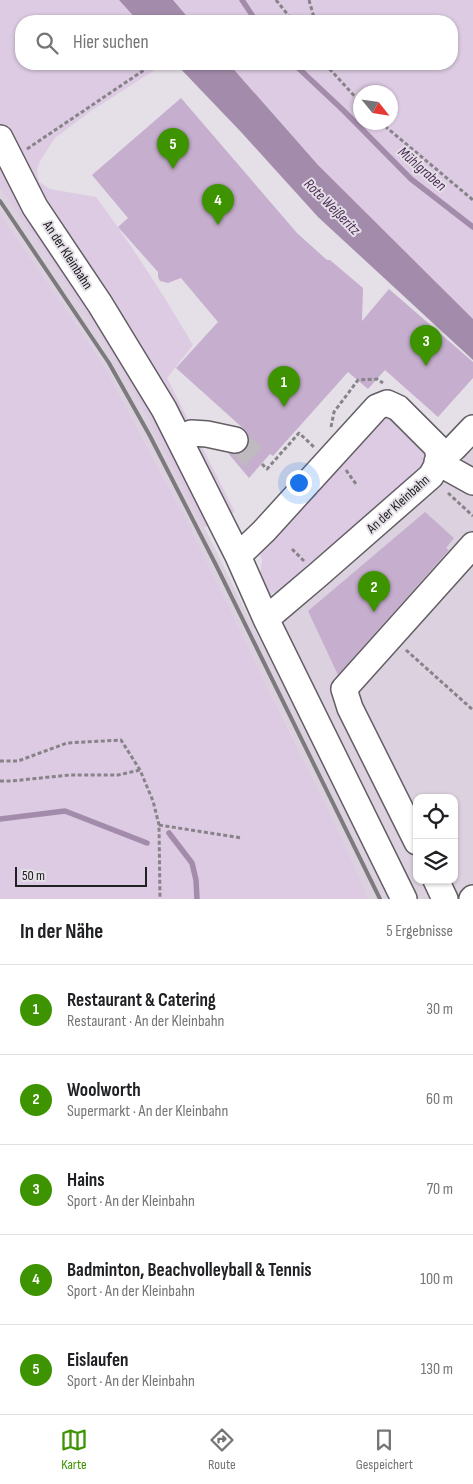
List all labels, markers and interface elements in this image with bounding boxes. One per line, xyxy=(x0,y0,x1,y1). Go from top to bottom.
search box xyxy=(15,15,458,70)
icon: search xyxy=(33,29,61,57)
text: Hier suchen xyxy=(73,31,149,54)
north arrow xyxy=(353,85,398,130)
pin: 5 xyxy=(157,128,189,169)
water label: Mühlgraben xyxy=(394,143,450,195)
water label: Rote Weißeritz xyxy=(300,175,365,240)
pin: 4 xyxy=(202,184,234,225)
street label: An der Kleinbahn xyxy=(39,217,97,293)
pin: 3 xyxy=(410,325,442,366)
pin: 1 xyxy=(268,366,300,407)
your location xyxy=(286,470,312,496)
street label: An der Kleinbahn xyxy=(362,471,433,537)
pin: 2 xyxy=(358,571,390,612)
map controls xyxy=(413,794,458,884)
button: locate xyxy=(413,794,458,839)
button: layers xyxy=(413,839,458,884)
scale bar xyxy=(15,864,148,887)
text: 50 m xyxy=(22,867,45,884)
text: In der Nähe xyxy=(20,919,103,944)
text: 5 Ergebnisse xyxy=(386,922,453,941)
text: Restaurant & Catering xyxy=(67,989,216,1012)
text: 1 xyxy=(33,1000,39,1019)
text: 30 m xyxy=(426,1000,453,1019)
text: Restaurant · An der Kleinbahn xyxy=(67,1012,224,1031)
text: Woolworth xyxy=(67,1079,141,1102)
text: 2 xyxy=(32,1090,40,1109)
text: 60 m xyxy=(426,1090,453,1109)
text: Supermarkt · An der Kleinbahn xyxy=(67,1102,228,1121)
text: Hains xyxy=(67,1169,105,1192)
text: 3 xyxy=(32,1180,40,1199)
text: 70 m xyxy=(427,1180,453,1199)
text: Sport · An der Kleinbahn xyxy=(67,1192,195,1211)
text: Badminton, Beachvolleyball & Tennis xyxy=(67,1259,312,1282)
text: 4 xyxy=(32,1270,40,1289)
text: 100 m xyxy=(420,1270,453,1289)
text: Sport · An der Kleinbahn xyxy=(67,1282,195,1301)
text: Eislaufen xyxy=(67,1349,129,1372)
text: 5 xyxy=(32,1360,40,1379)
text: 130 m xyxy=(421,1360,453,1379)
text: Sport · An der Kleinbahn xyxy=(67,1372,195,1391)
tab: Karte xyxy=(60,1426,88,1473)
tab: Route xyxy=(208,1426,236,1473)
tab: Gespeichert xyxy=(356,1426,413,1473)

